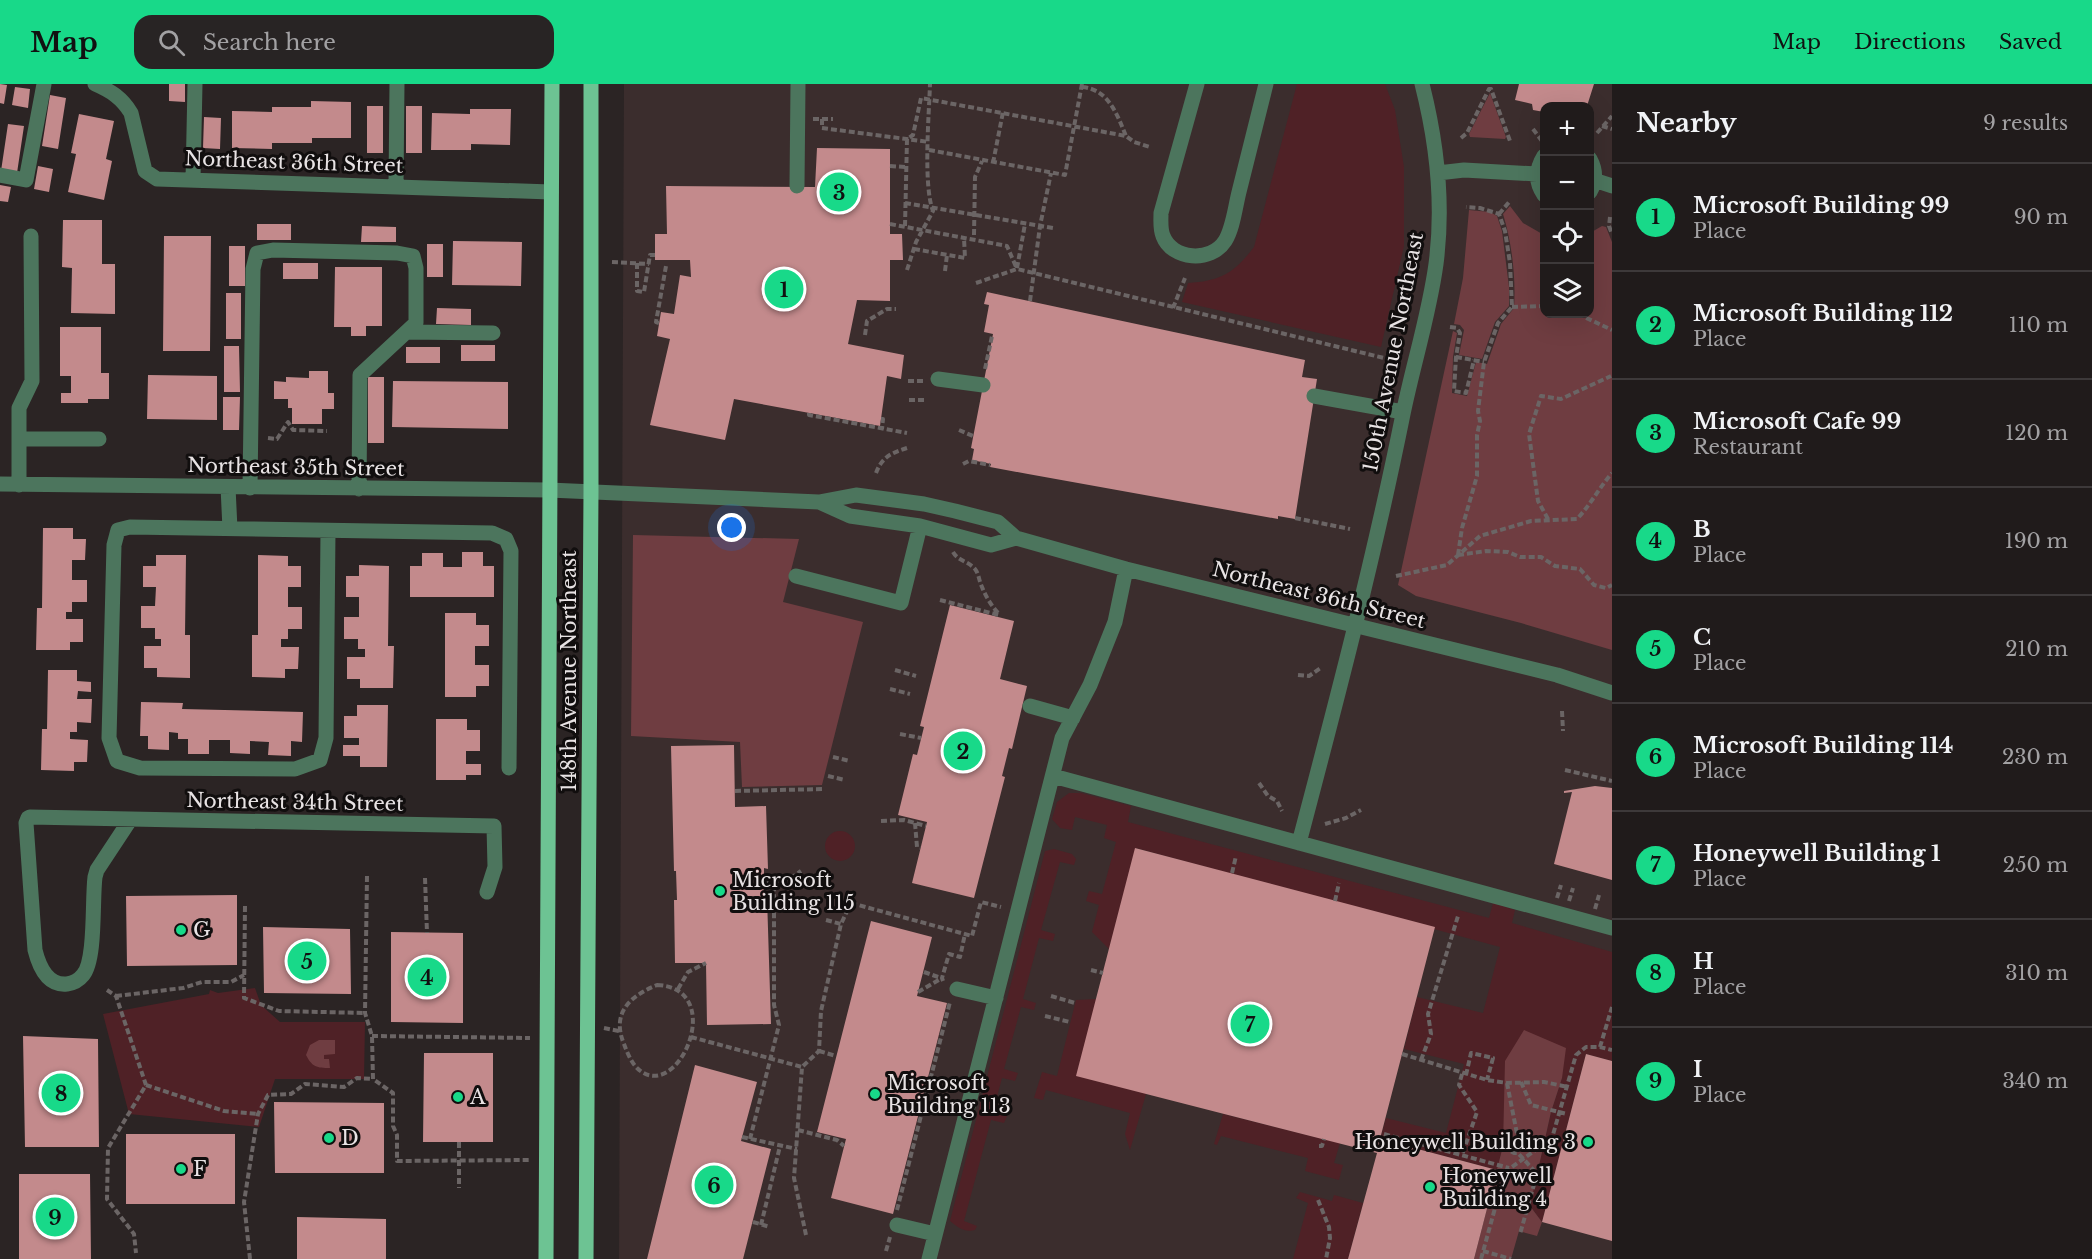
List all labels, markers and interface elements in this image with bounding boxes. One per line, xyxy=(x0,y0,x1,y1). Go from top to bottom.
search box xyxy=(134,15,554,69)
text: Map xyxy=(30,25,98,60)
icon: search xyxy=(155,26,188,59)
text: Search here xyxy=(203,29,336,56)
text: Map xyxy=(1772,29,1821,55)
text: Directions xyxy=(1854,29,1966,55)
text: Saved xyxy=(1999,29,2062,55)
map controls xyxy=(1540,102,1594,318)
button: + xyxy=(1540,102,1594,156)
text: Nearby xyxy=(1636,107,1737,139)
text: 9 results xyxy=(1983,111,2068,135)
street label: Northeast 36th Street xyxy=(184,146,404,178)
button: − xyxy=(1540,156,1594,210)
pin: 3 xyxy=(820,170,858,214)
text: Microsoft Building 99 xyxy=(1693,192,1949,219)
text: 1 xyxy=(1651,205,1660,229)
text: 90 m xyxy=(2014,205,2068,229)
button: locate xyxy=(1540,210,1594,264)
text: Place xyxy=(1693,219,1747,243)
street label: 150th Avenue Northeast xyxy=(1358,230,1428,474)
button: layers xyxy=(1540,264,1594,318)
pin: 1 xyxy=(764,266,804,312)
text: Microsoft Building 112 xyxy=(1693,300,1953,327)
text: 2 xyxy=(1649,313,1662,337)
text: 110 m xyxy=(2009,313,2068,337)
text: Place xyxy=(1693,327,1747,351)
text: Microsoft Cafe 99 xyxy=(1693,408,1901,435)
text: 3 xyxy=(1649,421,1662,445)
text: 120 m xyxy=(2005,421,2068,445)
text: Restaurant xyxy=(1693,435,1803,459)
street label: Northeast 35th Street xyxy=(187,453,405,481)
your location xyxy=(717,513,746,542)
text: B xyxy=(1693,516,1711,543)
text: 4 xyxy=(1649,529,1662,553)
text: 190 m xyxy=(2005,529,2068,553)
text: Place xyxy=(1693,543,1747,567)
street label: 148th Avenue Northeast xyxy=(557,550,581,792)
street label: Northeast 36th Street xyxy=(1210,557,1428,633)
text: C xyxy=(1693,624,1711,651)
text: 5 xyxy=(1650,637,1661,661)
text: 210 m xyxy=(2005,637,2068,661)
text: Place xyxy=(1693,651,1747,675)
pin: 2 xyxy=(944,728,982,774)
text: Microsoft Building 114 xyxy=(1693,732,1953,759)
text: 6 xyxy=(1649,745,1662,769)
text: 230 m xyxy=(2002,745,2068,769)
text: Place xyxy=(1693,759,1747,783)
street label: Northeast 34th Street xyxy=(186,788,404,816)
text: Honeywell Building 1 xyxy=(1693,840,1941,867)
text: 7 xyxy=(1650,853,1661,877)
text: 250 m xyxy=(2003,853,2068,877)
text: Place xyxy=(1693,867,1747,891)
place label: Microsoft Building 115 xyxy=(732,868,855,915)
marker: Microsoft Building 115 xyxy=(713,884,727,898)
place label: G xyxy=(193,918,210,942)
marker: G xyxy=(174,923,188,937)
pin: 5 xyxy=(288,938,326,984)
text: H xyxy=(1693,948,1714,975)
pin: 4 xyxy=(408,954,446,1000)
text: 8 xyxy=(1649,961,1662,985)
text: 310 m xyxy=(2005,961,2068,985)
text: Place xyxy=(1693,975,1747,999)
pin: 7 xyxy=(1230,1002,1270,1046)
text: I xyxy=(1693,1056,1702,1083)
text: 9 xyxy=(1649,1069,1662,1093)
text: 340 m xyxy=(2003,1069,2068,1093)
pin: 8 xyxy=(42,1070,80,1116)
place label: Microsoft Building 113 xyxy=(887,1071,1011,1118)
text: Place xyxy=(1693,1083,1747,1107)
place label: A xyxy=(469,1085,486,1109)
marker: Microsoft Building 113 xyxy=(868,1087,882,1101)
marker: A xyxy=(451,1090,465,1104)
place label: D xyxy=(341,1126,359,1150)
place label: Honeywell Building 3 xyxy=(1354,1130,1576,1154)
marker: D xyxy=(322,1131,336,1145)
marker: Honeywell Building 3 xyxy=(1581,1135,1595,1149)
place label: F xyxy=(193,1157,206,1181)
marker: F xyxy=(174,1162,188,1176)
pin: 6 xyxy=(694,1162,734,1208)
place label: Honeywell Building 4 xyxy=(1442,1164,1552,1211)
marker: Honeywell Building 4 xyxy=(1423,1180,1437,1194)
pin: 9 xyxy=(36,1194,74,1240)

